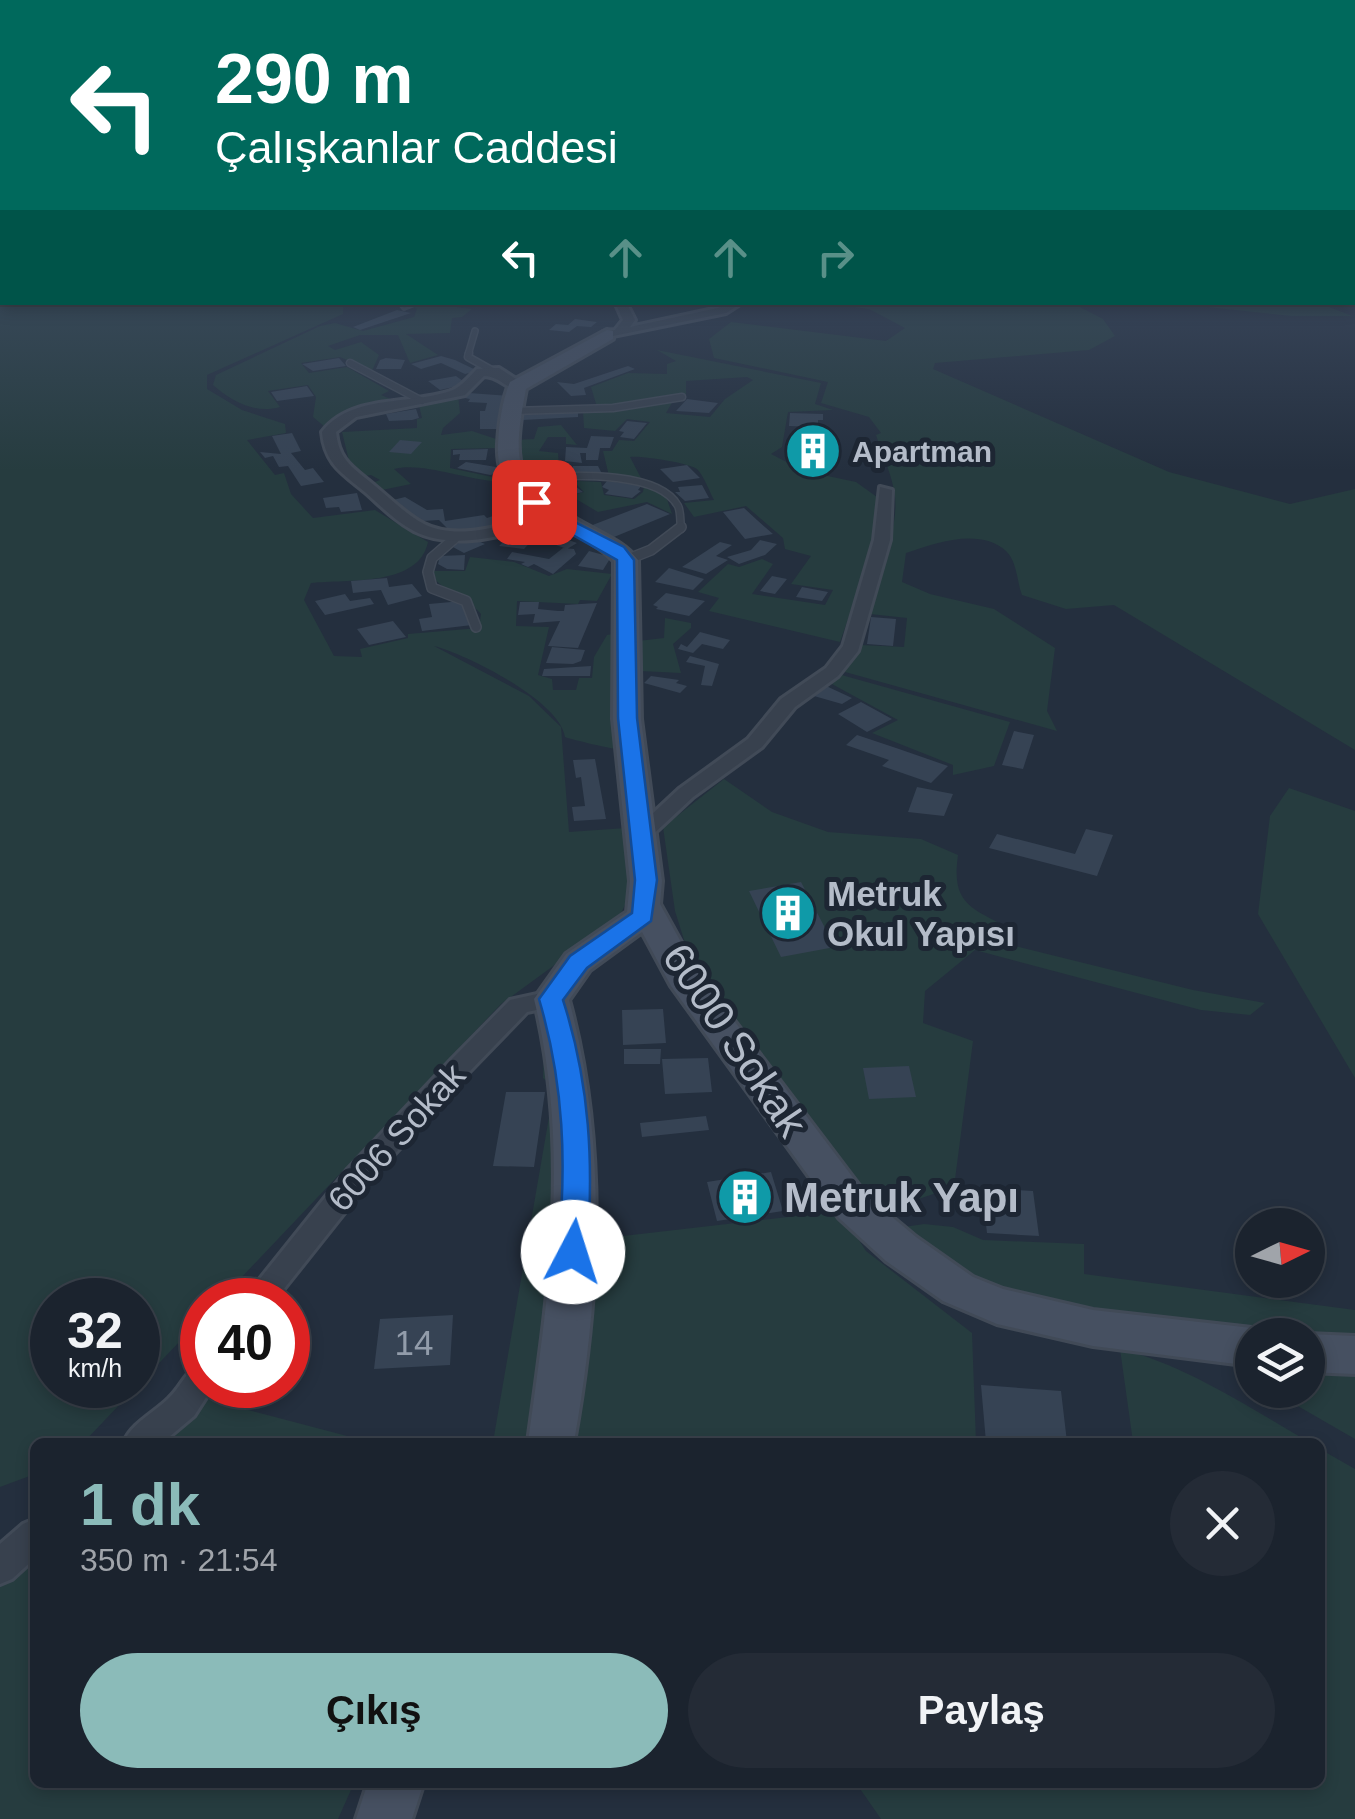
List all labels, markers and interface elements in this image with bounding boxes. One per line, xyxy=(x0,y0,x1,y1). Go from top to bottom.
icon: left xyxy=(50,40,180,170)
text: 290 m xyxy=(215,40,413,118)
text: Çalışkanlar Caddesi xyxy=(215,122,618,173)
icon: left xyxy=(493,230,548,285)
icon: ahead xyxy=(598,230,653,285)
icon: ahead xyxy=(703,230,758,285)
icon: right xyxy=(808,230,863,285)
building icon: Apartman xyxy=(783,421,843,481)
place label: Apartman xyxy=(852,435,992,468)
pin xyxy=(492,460,577,545)
icon: arrive xyxy=(507,475,562,530)
place label: Metruk Okul Yapısı xyxy=(827,874,1015,953)
building icon: Metruk Okul Yapısı xyxy=(758,883,818,943)
street label: 6000 Sokak xyxy=(653,935,817,1146)
street label: 6006 Sokak xyxy=(320,1055,473,1219)
building icon: Metruk Yapı xyxy=(715,1167,775,1227)
place label: Metruk Yapı xyxy=(784,1174,1019,1221)
position arrow xyxy=(521,1200,625,1304)
north arrow xyxy=(1235,1208,1325,1298)
map controls xyxy=(1235,1208,1325,1408)
speed limit sign: 40 xyxy=(180,1278,310,1408)
text: 32 xyxy=(67,1303,123,1359)
button: layers xyxy=(1235,1318,1325,1408)
house number: 14 xyxy=(395,1323,433,1362)
text: km/h xyxy=(68,1354,122,1382)
text: 1 dk xyxy=(80,1471,200,1538)
button: close xyxy=(1170,1471,1275,1576)
text: 350 m · 21:54 xyxy=(80,1542,277,1578)
button: Çıkış xyxy=(80,1653,668,1768)
button: Paylaş xyxy=(688,1653,1275,1768)

